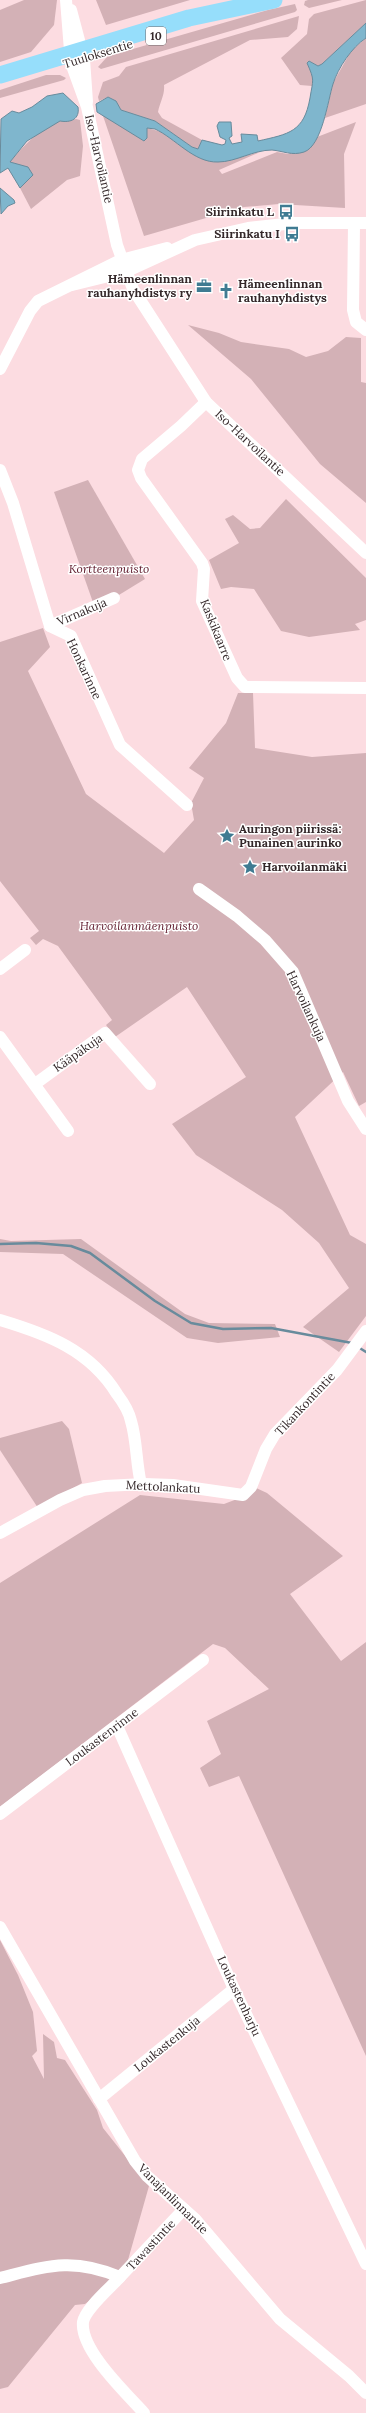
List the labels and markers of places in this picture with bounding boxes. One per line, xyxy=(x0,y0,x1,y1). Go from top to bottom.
bus stop icon: Siirinkatu L xyxy=(277,203,295,221)
place label: Siirinkatu L xyxy=(206,204,275,219)
bus stop icon: Siirinkatu I xyxy=(283,225,301,243)
place label: Siirinkatu I xyxy=(214,226,280,241)
place label: Hämeenlinnan rauhanyhdistys ry xyxy=(87,271,192,300)
place label: Hämeenlinnan rauhanyhdistys xyxy=(238,276,327,305)
office icon: Hämeenlinnan rauhanyhdistys ry xyxy=(195,277,213,295)
church icon: Hämeenlinnan rauhanyhdistys xyxy=(217,282,235,300)
place label: Auringon piirissä: Punainen aurinko xyxy=(239,821,342,850)
place icon: Auringon piirissä: Punainen aurinko xyxy=(218,827,236,845)
place icon: Harvoilanmäki xyxy=(241,858,259,876)
place label: Harvoilanmäki xyxy=(262,859,347,874)

